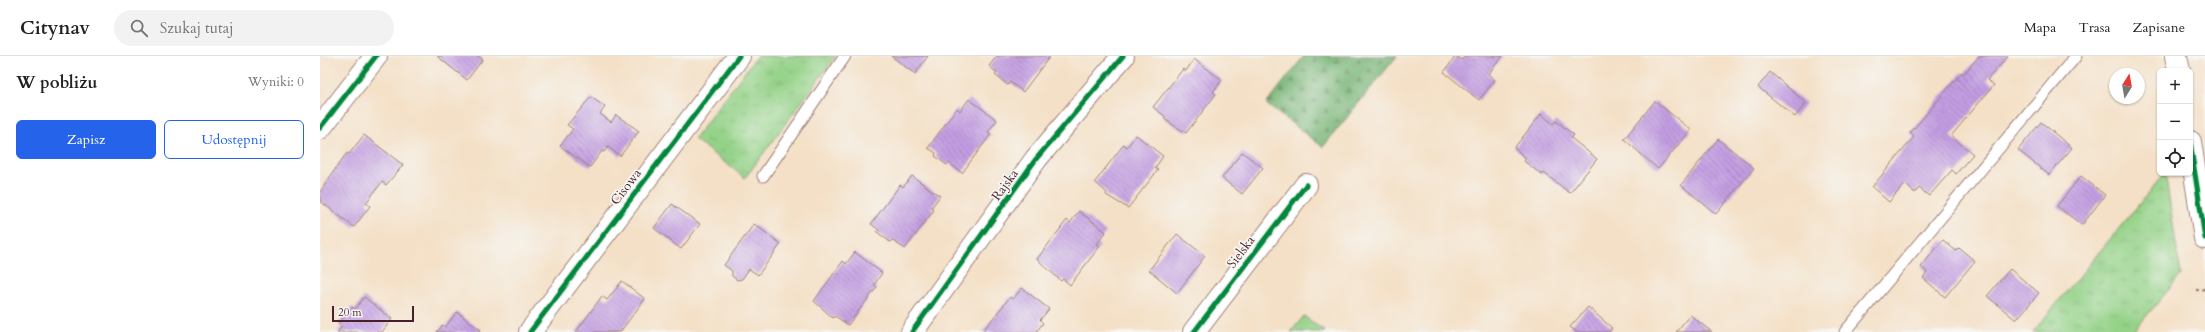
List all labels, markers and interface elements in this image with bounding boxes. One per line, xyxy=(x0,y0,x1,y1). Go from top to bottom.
search box xyxy=(114,10,394,46)
text: Citynav xyxy=(20,15,90,41)
icon: search xyxy=(128,17,150,39)
text: Szukaj tutaj xyxy=(160,18,233,38)
text: Mapa xyxy=(2024,18,2056,37)
text: Trasa xyxy=(2078,18,2111,37)
text: Zapisane xyxy=(2133,18,2185,37)
north arrow xyxy=(2109,68,2145,104)
map controls xyxy=(2157,68,2193,176)
button: + xyxy=(2157,68,2193,104)
text: W pobliżu xyxy=(16,71,97,94)
text: Wyniki: 0 xyxy=(248,73,304,91)
button: − xyxy=(2157,104,2193,140)
button: Zapisz xyxy=(16,120,156,159)
button: Udostępnij xyxy=(164,120,304,159)
button: locate xyxy=(2157,140,2193,176)
street label: Cisowa xyxy=(606,165,646,209)
street label: Rajska xyxy=(987,165,1023,205)
street label: Sielska xyxy=(1223,232,1259,272)
scale bar xyxy=(332,304,414,323)
text: 20 m xyxy=(338,305,362,320)

